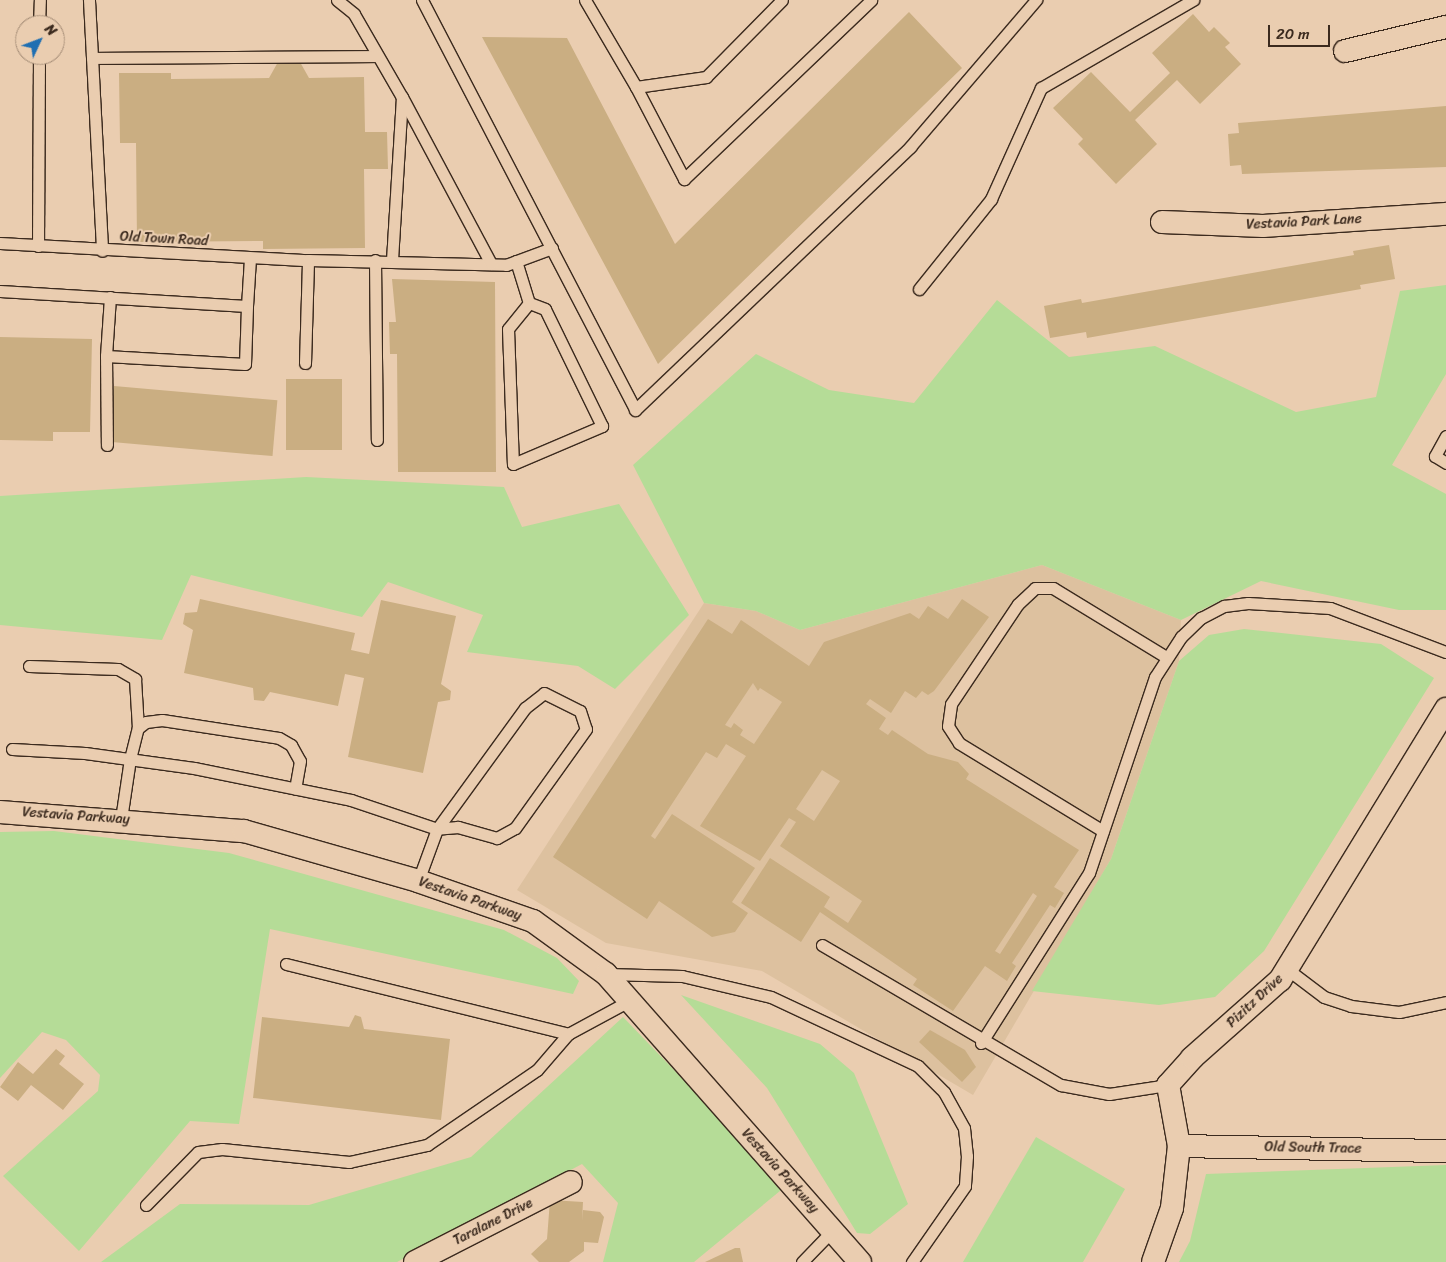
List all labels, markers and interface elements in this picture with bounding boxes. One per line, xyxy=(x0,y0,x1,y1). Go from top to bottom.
north arrow xyxy=(15,15,65,65)
scale bar xyxy=(1271,15,1334,47)
text: N xyxy=(38,18,63,42)
text: 20 m xyxy=(1276,21,1310,47)
street label: Vestavia Park Lane xyxy=(1246,211,1362,233)
street label: Old Town Road xyxy=(119,228,209,250)
street label: Vestavia Parkway xyxy=(22,804,130,828)
street label: Vestavia Parkway xyxy=(416,874,524,924)
street label: Pizitz Drive xyxy=(1223,971,1287,1031)
street label: Vestavia Parkway xyxy=(738,1125,822,1217)
street label: Old South Trace xyxy=(1264,1139,1362,1157)
street label: Taralane Drive xyxy=(450,1195,536,1249)

